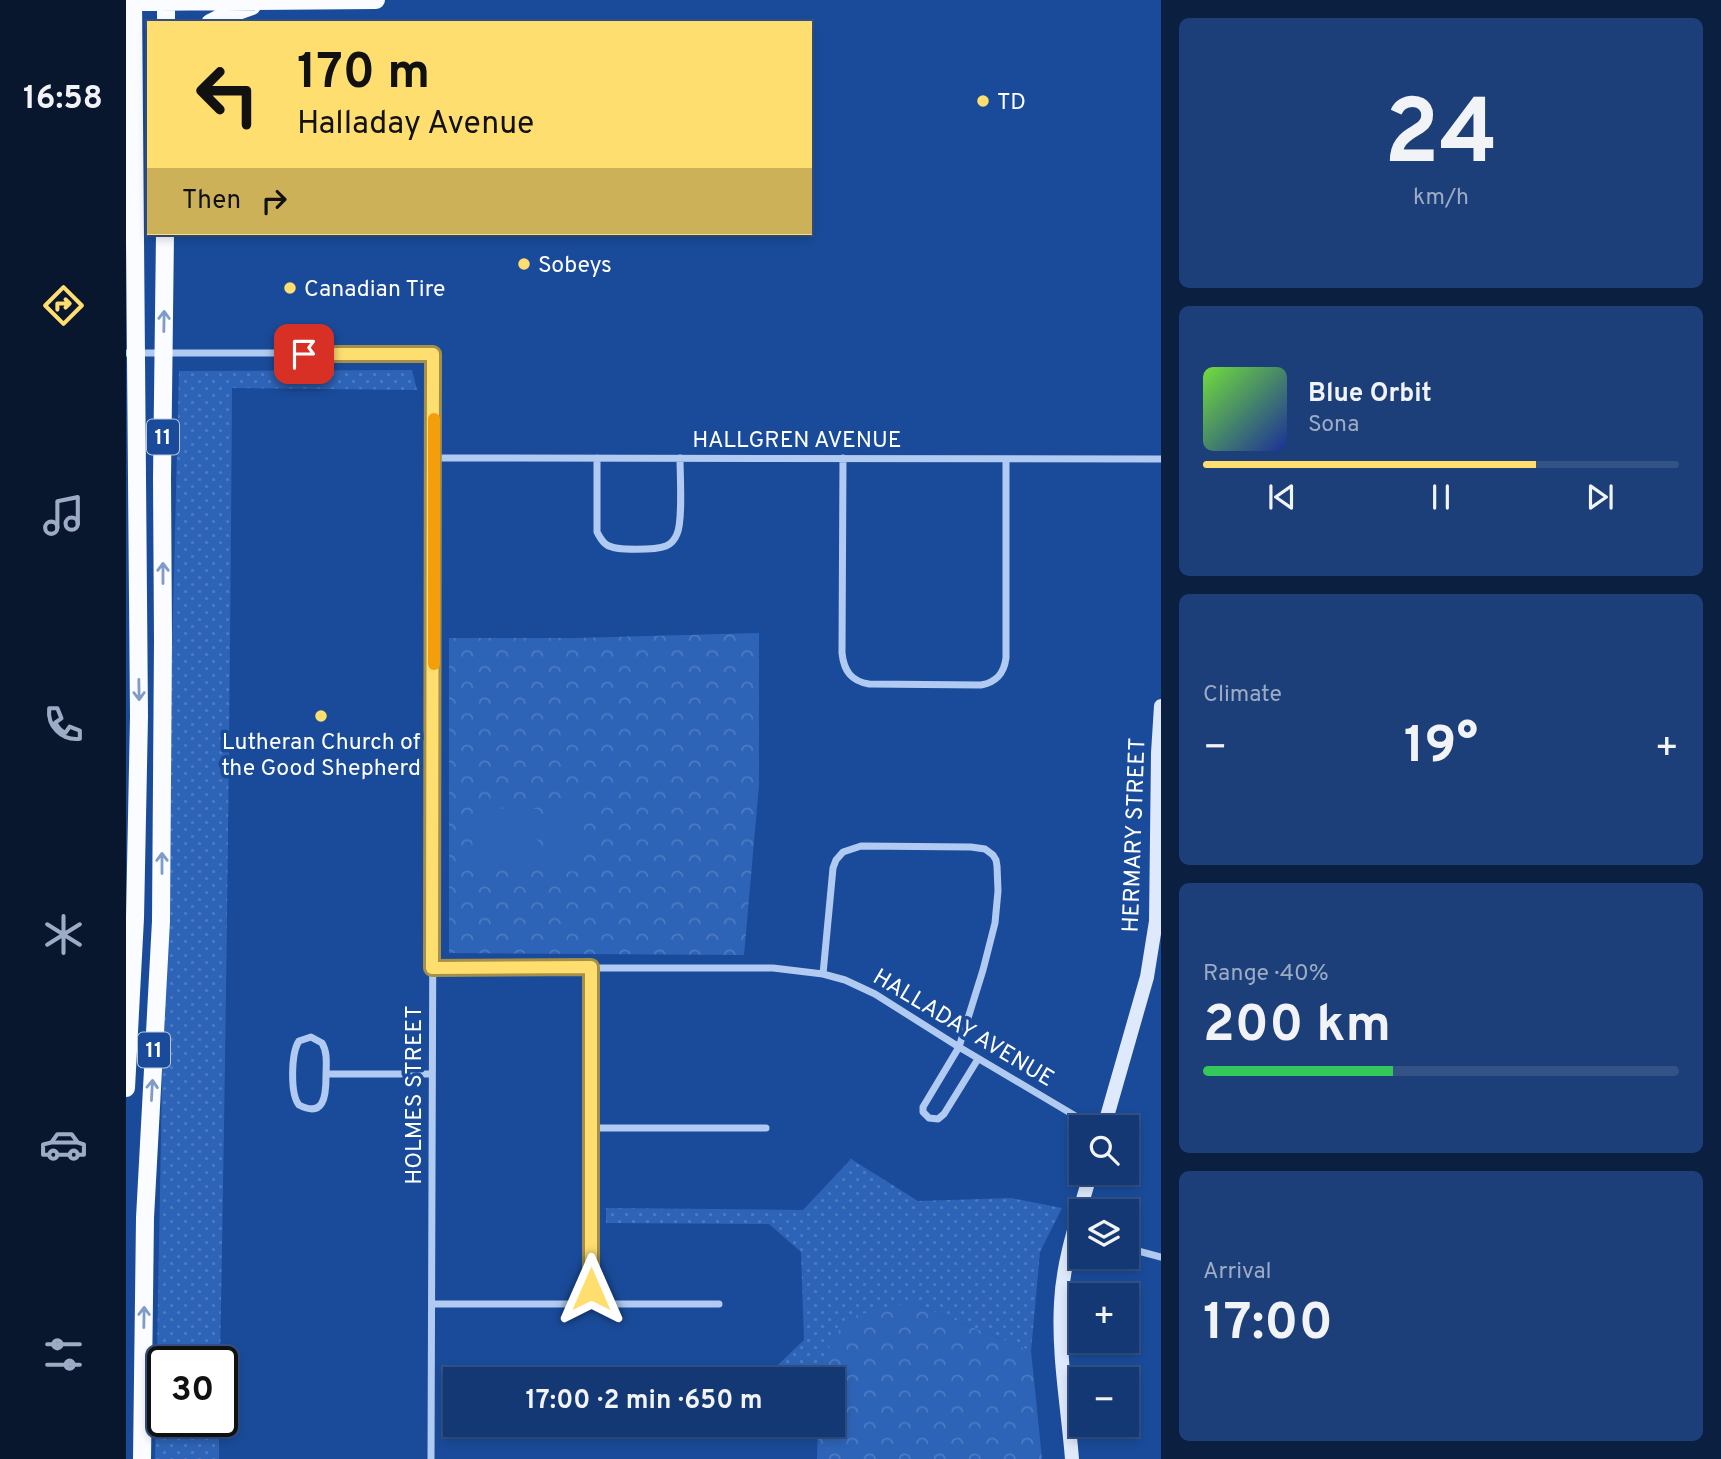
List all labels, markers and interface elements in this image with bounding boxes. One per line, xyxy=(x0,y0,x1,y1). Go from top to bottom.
text: 170 m xyxy=(297,44,430,106)
icon: left xyxy=(182,49,273,140)
text: 16:58 xyxy=(23,80,103,120)
text: 24 xyxy=(1384,81,1498,196)
place label: TD xyxy=(997,89,1026,118)
marker: TD xyxy=(975,93,991,109)
text: Halladay Avenue xyxy=(297,105,534,145)
icon: right xyxy=(255,182,293,220)
text: km/h xyxy=(1413,184,1469,213)
text: Then xyxy=(182,185,241,218)
place label: Sobeys xyxy=(538,252,612,281)
marker: Sobeys xyxy=(516,256,532,272)
place label: Canadian Tire xyxy=(304,276,445,305)
marker: Canadian Tire xyxy=(282,280,298,296)
icon: directions xyxy=(39,281,88,330)
one-way arrow xyxy=(157,310,171,333)
pin xyxy=(274,324,334,384)
icon: arrive xyxy=(285,335,323,373)
text: Blue Orbit xyxy=(1308,378,1432,411)
text: Sona xyxy=(1308,411,1359,440)
road number: 11 xyxy=(147,420,179,454)
street label: HALLGREN AVENUE xyxy=(692,427,902,456)
icon: previous xyxy=(1263,478,1301,516)
icon: pause xyxy=(1422,478,1460,516)
icon: next xyxy=(1581,478,1619,516)
icon: music xyxy=(39,491,88,540)
one-way arrow xyxy=(156,562,170,585)
one-way arrow xyxy=(132,679,145,702)
text: Climate xyxy=(1203,681,1282,710)
icon: phone xyxy=(39,700,88,749)
marker: Lutheran Church of the Good Shepherd xyxy=(313,708,329,724)
text: 19° xyxy=(1404,715,1478,781)
text: − xyxy=(1203,725,1228,774)
text: + xyxy=(1654,725,1679,774)
place label: Lutheran Church of the Good Shepherd xyxy=(221,729,421,784)
street label: HERMARY STREET xyxy=(1118,737,1153,933)
one-way arrow xyxy=(155,851,169,874)
icon: climate xyxy=(39,910,88,959)
text: Range · 40% xyxy=(1203,960,1329,989)
street label: HALLADAY AVENUE xyxy=(867,964,1059,1095)
text: 200 km xyxy=(1203,994,1391,1060)
street label: HOLMES STREET xyxy=(401,1005,430,1185)
road number: 11 xyxy=(138,1032,170,1068)
one-way arrow xyxy=(146,1079,159,1102)
map controls xyxy=(1069,1115,1139,1437)
button: search xyxy=(1069,1115,1139,1185)
icon: car xyxy=(39,1120,88,1169)
button: layers xyxy=(1069,1199,1139,1269)
position arrow xyxy=(554,1252,628,1326)
text: Arrival xyxy=(1203,1258,1272,1287)
button: + xyxy=(1069,1283,1139,1353)
text: 17:00 xyxy=(1203,1292,1333,1358)
one-way arrow xyxy=(137,1306,151,1329)
icon: filters xyxy=(39,1330,88,1379)
speed limit sign: 30 xyxy=(147,1346,238,1437)
button: − xyxy=(1069,1367,1139,1437)
text: 17:00 · 2 min · 650 m xyxy=(525,1385,763,1418)

